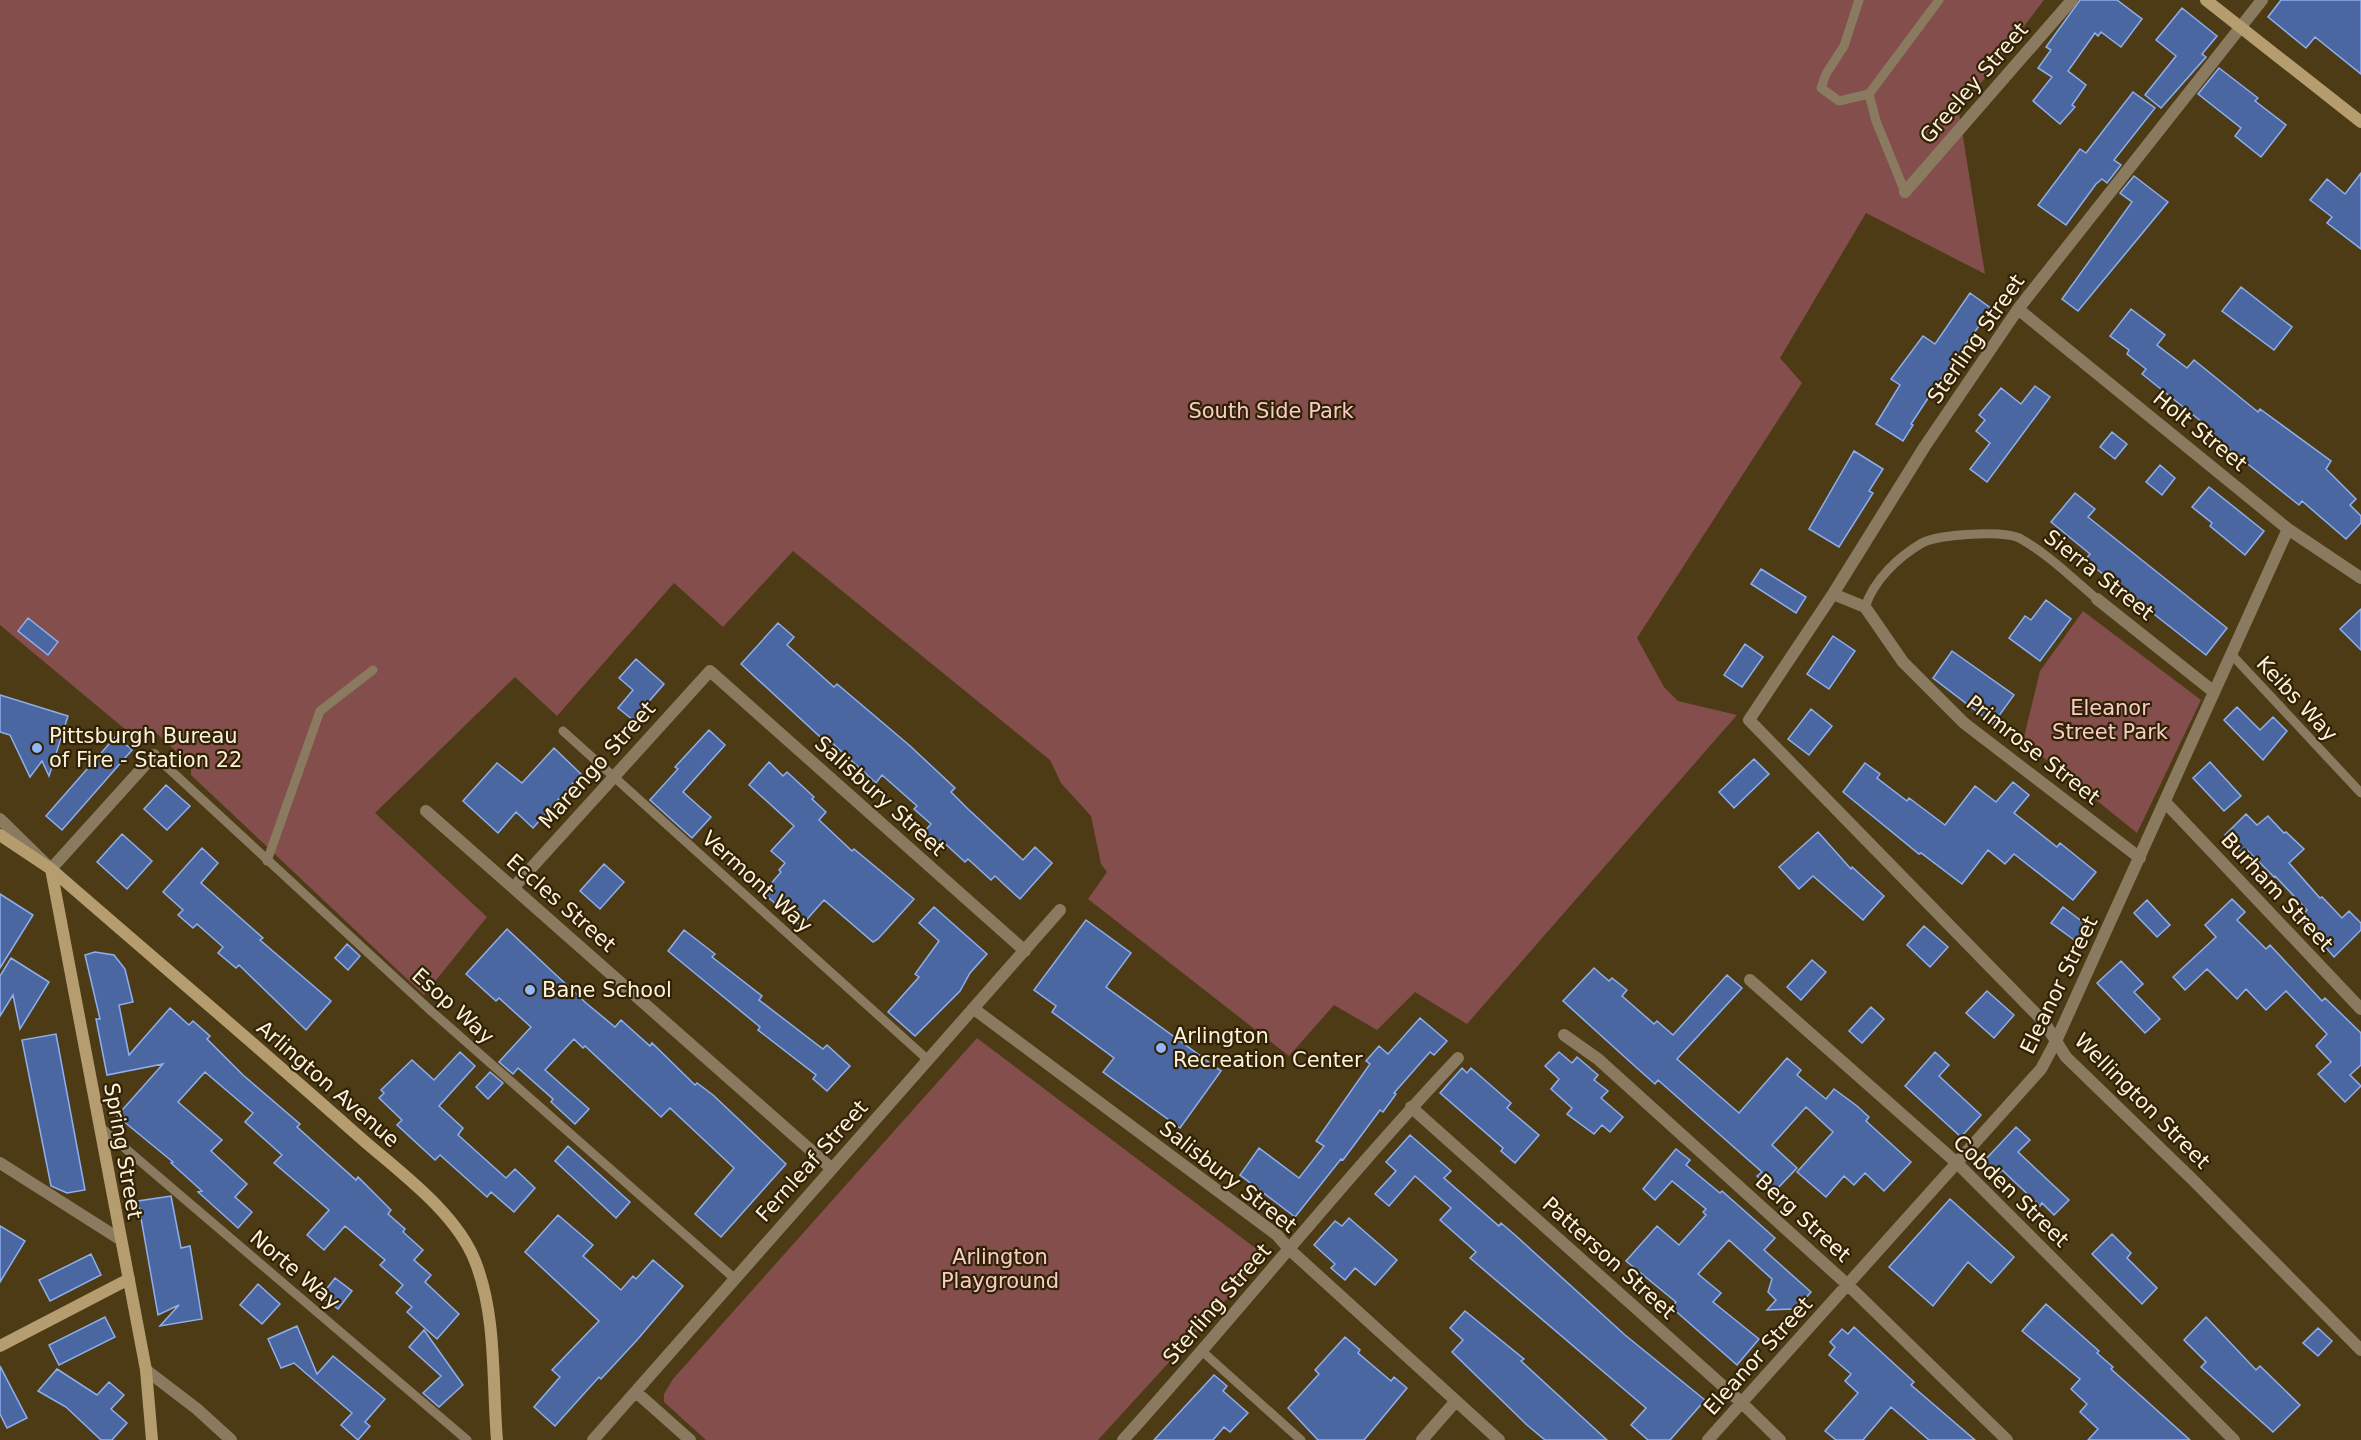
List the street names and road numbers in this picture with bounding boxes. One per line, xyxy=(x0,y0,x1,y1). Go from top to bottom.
street label: Greeley Street xyxy=(1915,18,2033,148)
street label: Sterling Street xyxy=(1923,270,2029,408)
street label: Holt Street xyxy=(2148,386,2252,476)
street label: Sierra Street xyxy=(2039,525,2159,625)
street label: Keibs Way xyxy=(2252,652,2342,746)
street label: Primrose Street xyxy=(1962,690,2104,810)
street label: Marengo Street xyxy=(534,697,660,833)
street label: Salisbury Street xyxy=(810,731,950,861)
street label: Vermont Way xyxy=(697,826,817,938)
street label: Burham Street xyxy=(2216,828,2338,956)
street label: Eccles Street xyxy=(502,849,620,957)
street label: Eleanor Street xyxy=(2015,912,2103,1058)
street label: Esop Way xyxy=(407,963,499,1049)
street label: Arlington Avenue xyxy=(252,1016,404,1152)
street label: Wellington Street xyxy=(2069,1028,2215,1174)
street label: Spring Street xyxy=(99,1081,147,1221)
street label: Fernleaf Street xyxy=(751,1095,873,1227)
street label: Salisbury Street xyxy=(1155,1116,1301,1238)
street label: Cobden Street xyxy=(1948,1130,2074,1252)
street label: Berg Street xyxy=(1751,1169,1855,1267)
street label: Patterson Street xyxy=(1538,1192,1680,1324)
street label: Norte Way xyxy=(245,1226,345,1314)
street label: Sterling Street xyxy=(1158,1239,1276,1369)
street label: Eleanor Street xyxy=(1699,1292,1817,1420)

